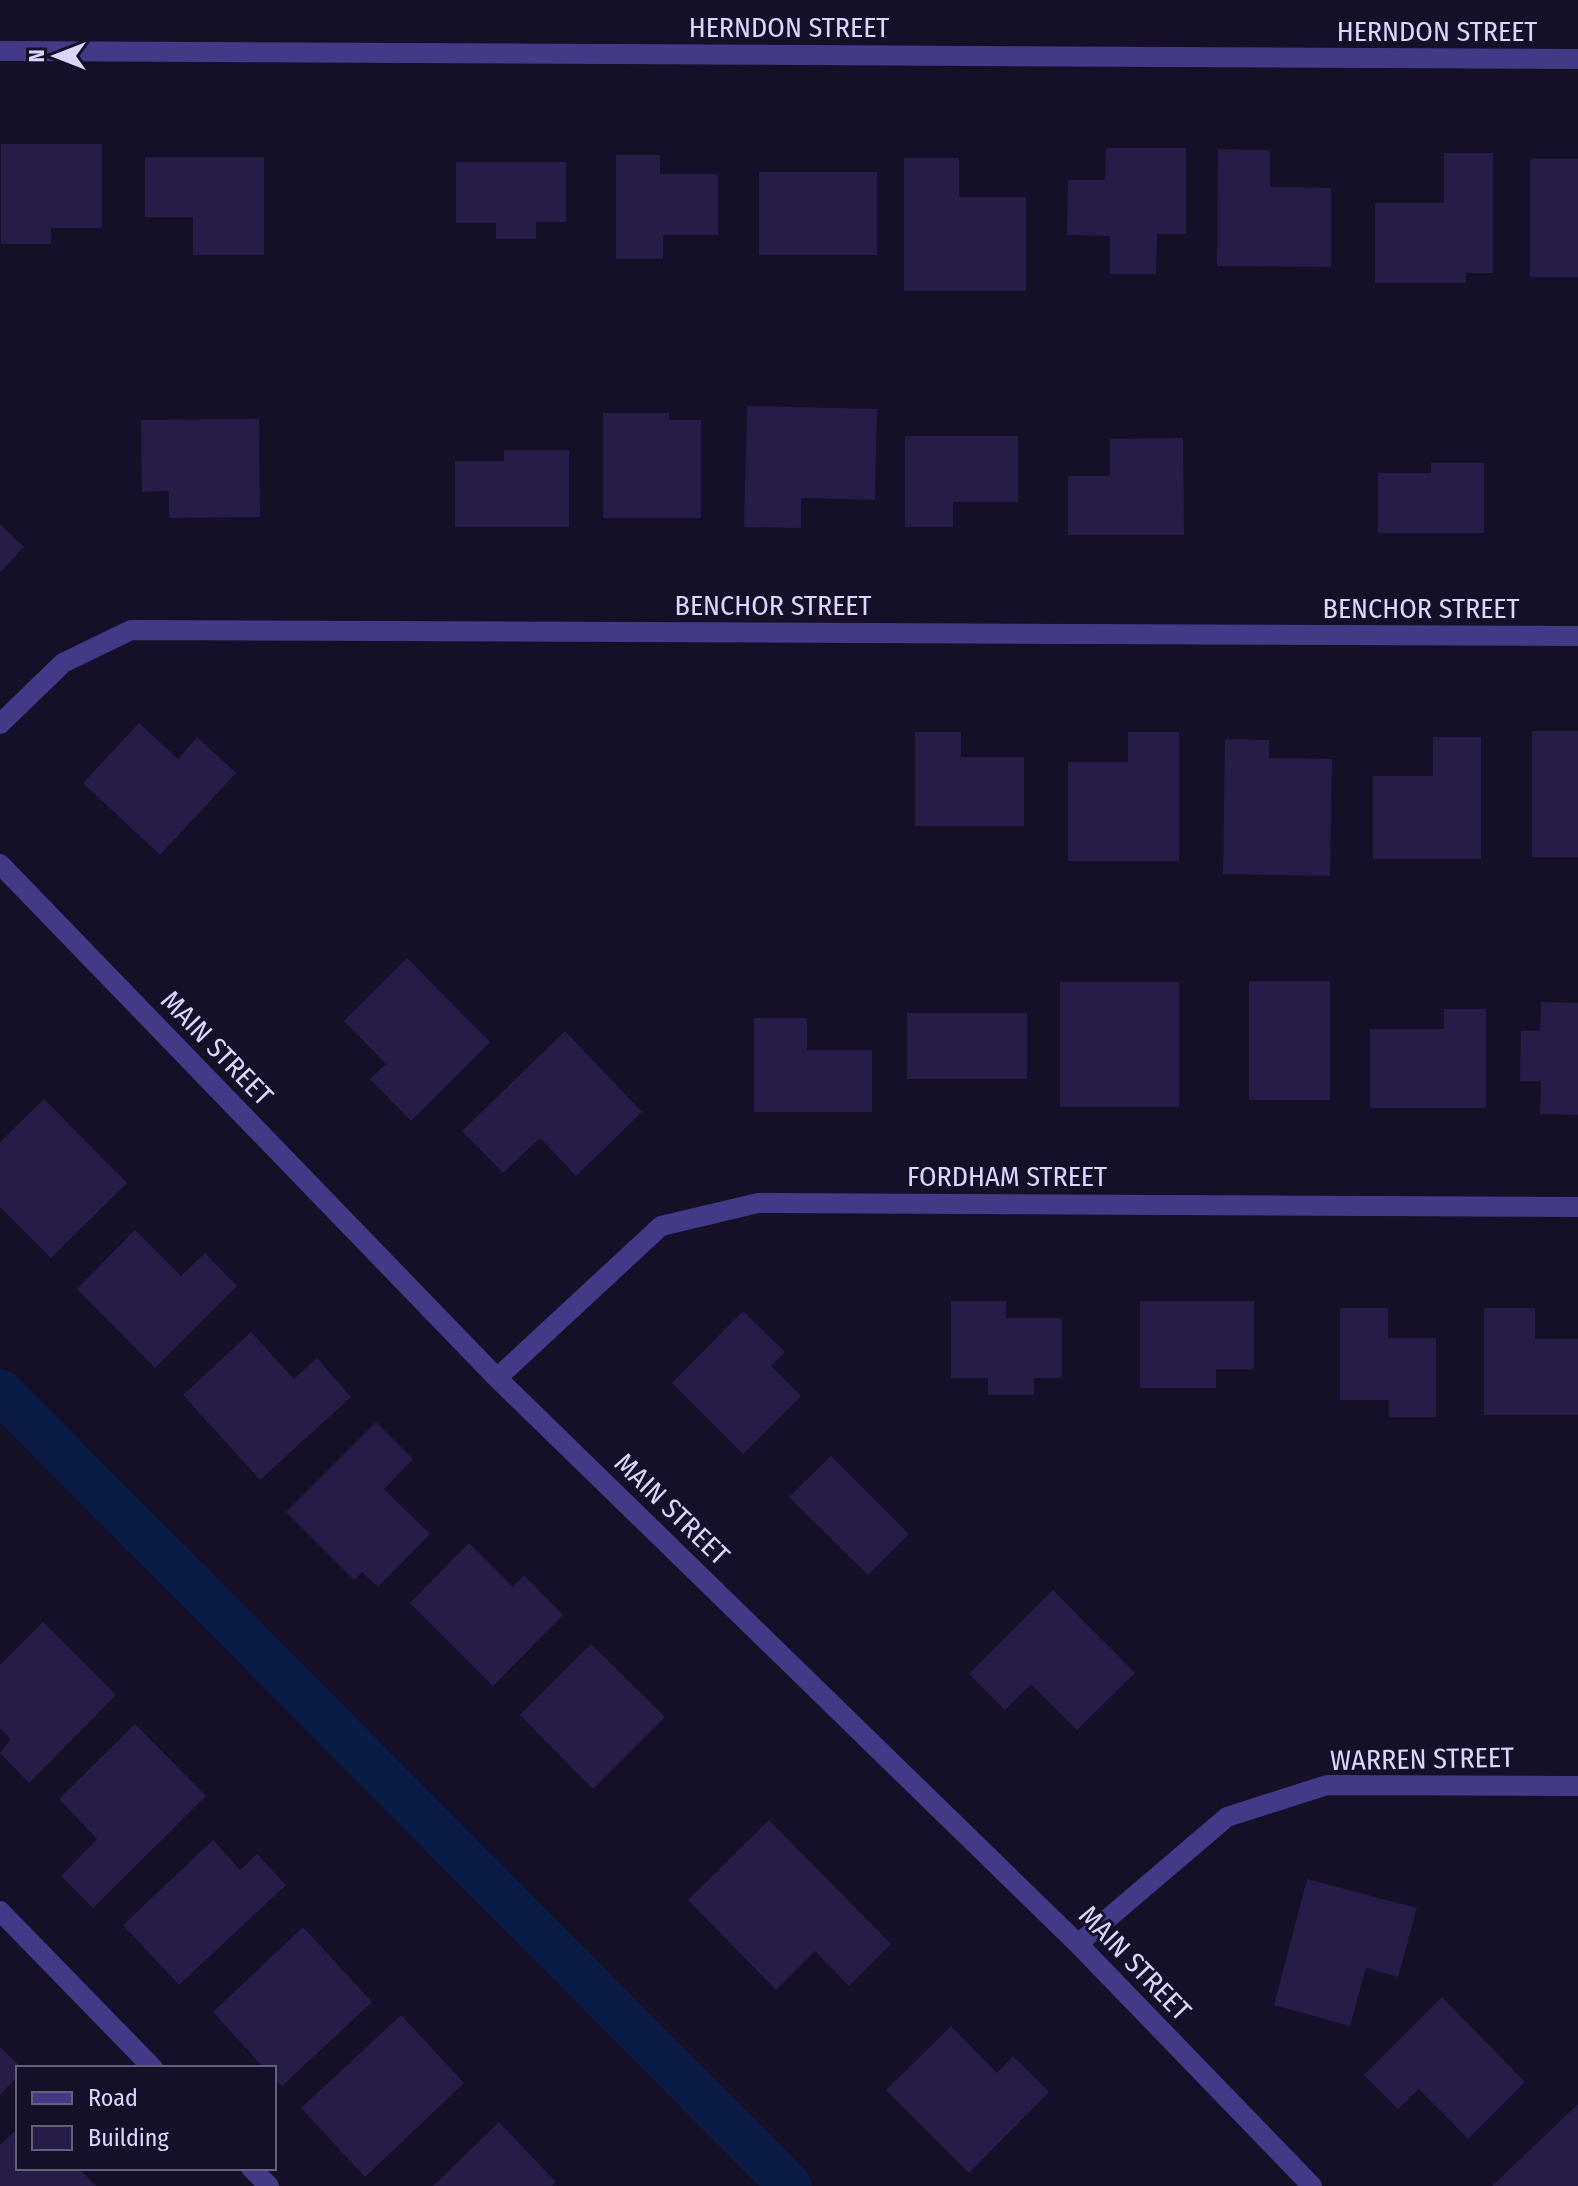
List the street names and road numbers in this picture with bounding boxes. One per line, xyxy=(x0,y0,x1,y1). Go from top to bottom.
street label: HERNDON STREET xyxy=(689,11,889,44)
street label: HERNDON STREET xyxy=(1337,15,1537,48)
street label: BENCHOR STREET xyxy=(675,589,871,622)
street label: BENCHOR STREET xyxy=(1323,592,1519,625)
street label: MAIN STREET xyxy=(154,984,280,1112)
street label: FORDHAM STREET xyxy=(907,1160,1107,1193)
street label: MAIN STREET xyxy=(608,1446,736,1572)
street label: WARREN STREET xyxy=(1330,1741,1514,1777)
street label: MAIN STREET xyxy=(1072,1899,1198,2027)

